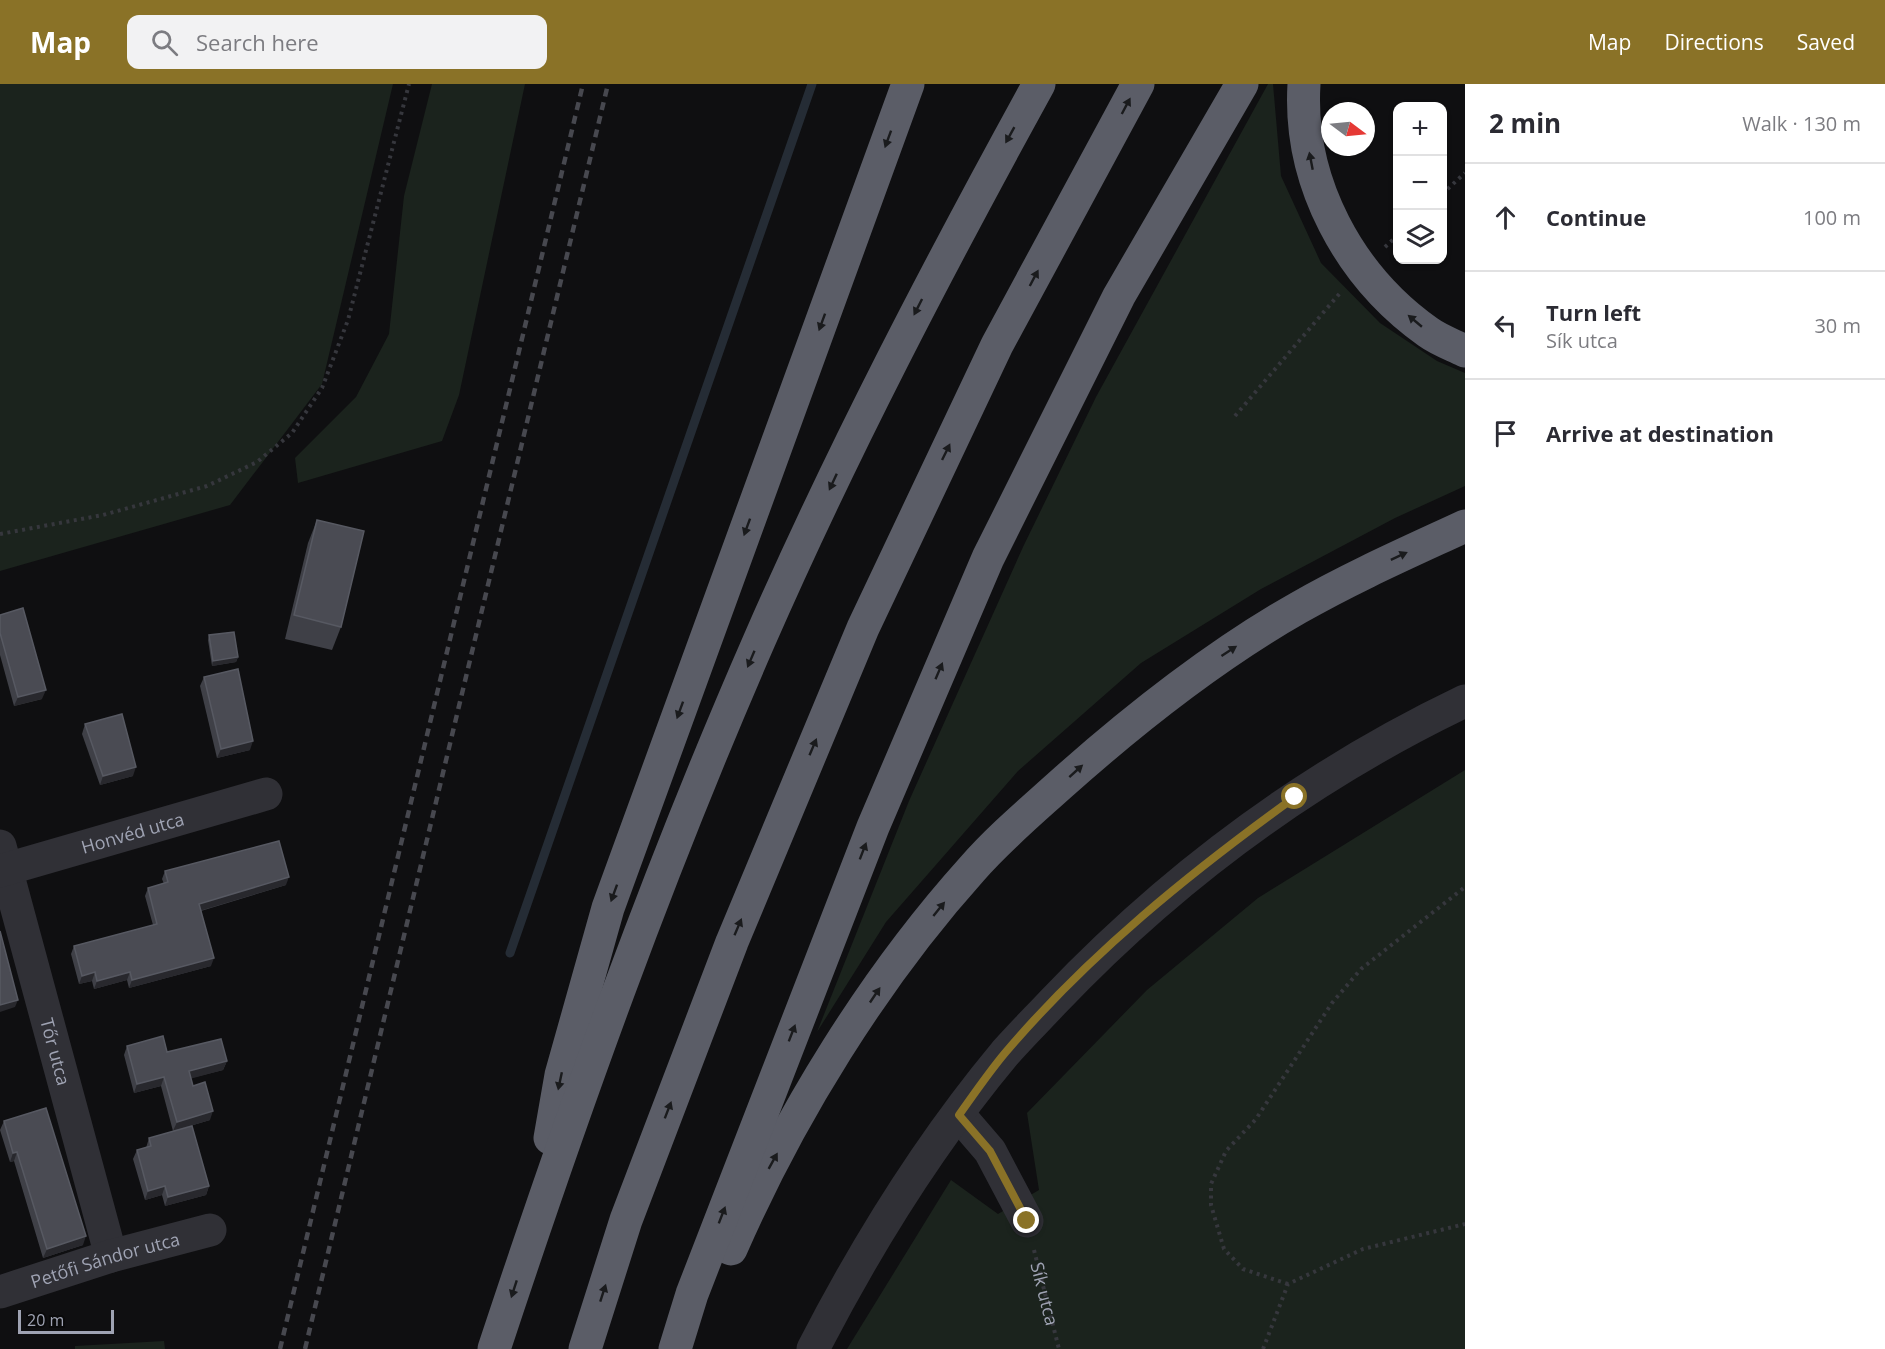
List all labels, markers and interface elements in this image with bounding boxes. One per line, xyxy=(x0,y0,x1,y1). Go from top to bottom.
search box xyxy=(127,15,547,69)
text: Map xyxy=(30,23,91,61)
icon: search xyxy=(148,26,181,59)
text: Search here xyxy=(196,27,319,57)
text: Map xyxy=(1588,28,1631,56)
text: Directions xyxy=(1664,28,1764,56)
text: Saved xyxy=(1797,28,1855,56)
one-way arrow xyxy=(1121,97,1131,114)
north arrow xyxy=(1321,102,1375,156)
map controls xyxy=(1393,102,1447,264)
button: + xyxy=(1393,102,1447,156)
text: 2 min xyxy=(1489,105,1561,141)
text: Walk · 130 m xyxy=(1742,110,1861,137)
one-way arrow xyxy=(1005,127,1015,144)
one-way arrow xyxy=(882,130,892,148)
one-way arrow xyxy=(1306,151,1315,170)
button: − xyxy=(1393,156,1447,210)
icon: ahead xyxy=(1489,201,1522,234)
text: Continue xyxy=(1546,202,1646,232)
text: 100 m xyxy=(1803,204,1861,231)
button: layers xyxy=(1393,210,1447,264)
one-way arrow xyxy=(1029,269,1039,286)
text: Turn left xyxy=(1546,297,1641,327)
one-way arrow xyxy=(913,299,923,316)
icon: left xyxy=(1489,309,1522,342)
text: 30 m xyxy=(1814,312,1861,339)
one-way arrow xyxy=(816,314,826,332)
one-way arrow xyxy=(1408,315,1423,328)
text: Sík utca xyxy=(1546,327,1618,354)
icon: arrive xyxy=(1489,417,1522,450)
text: Arrive at destination xyxy=(1546,418,1774,448)
one-way arrow xyxy=(941,443,950,460)
one-way arrow xyxy=(828,474,837,491)
one-way arrow xyxy=(742,518,751,536)
one-way arrow xyxy=(1391,551,1409,561)
one-way arrow xyxy=(1221,645,1237,656)
one-way arrow xyxy=(746,651,756,669)
one-way arrow xyxy=(934,662,944,680)
one-way arrow xyxy=(675,701,685,719)
one-way arrow xyxy=(808,738,818,756)
one-way arrow xyxy=(1068,765,1083,778)
route start xyxy=(1281,783,1307,809)
street label: Honvéd utca xyxy=(78,806,187,859)
one-way arrow xyxy=(859,842,868,860)
one-way arrow xyxy=(608,884,618,902)
one-way arrow xyxy=(932,902,945,917)
one-way arrow xyxy=(733,918,743,936)
one-way arrow xyxy=(869,987,880,1003)
street label: Tőr utca xyxy=(35,1015,76,1088)
one-way arrow xyxy=(787,1023,797,1041)
one-way arrow xyxy=(555,1071,564,1090)
one-way arrow xyxy=(663,1100,673,1118)
one-way arrow xyxy=(768,1152,778,1169)
one-way arrow xyxy=(717,1205,727,1223)
route end xyxy=(1013,1207,1039,1233)
street label: Petőfi Sándor utca xyxy=(27,1226,182,1293)
street label: Sík utca xyxy=(1025,1259,1065,1328)
one-way arrow xyxy=(508,1280,518,1298)
one-way arrow xyxy=(599,1284,608,1302)
scale bar xyxy=(18,1307,114,1334)
text: 20 m xyxy=(27,1309,64,1331)

